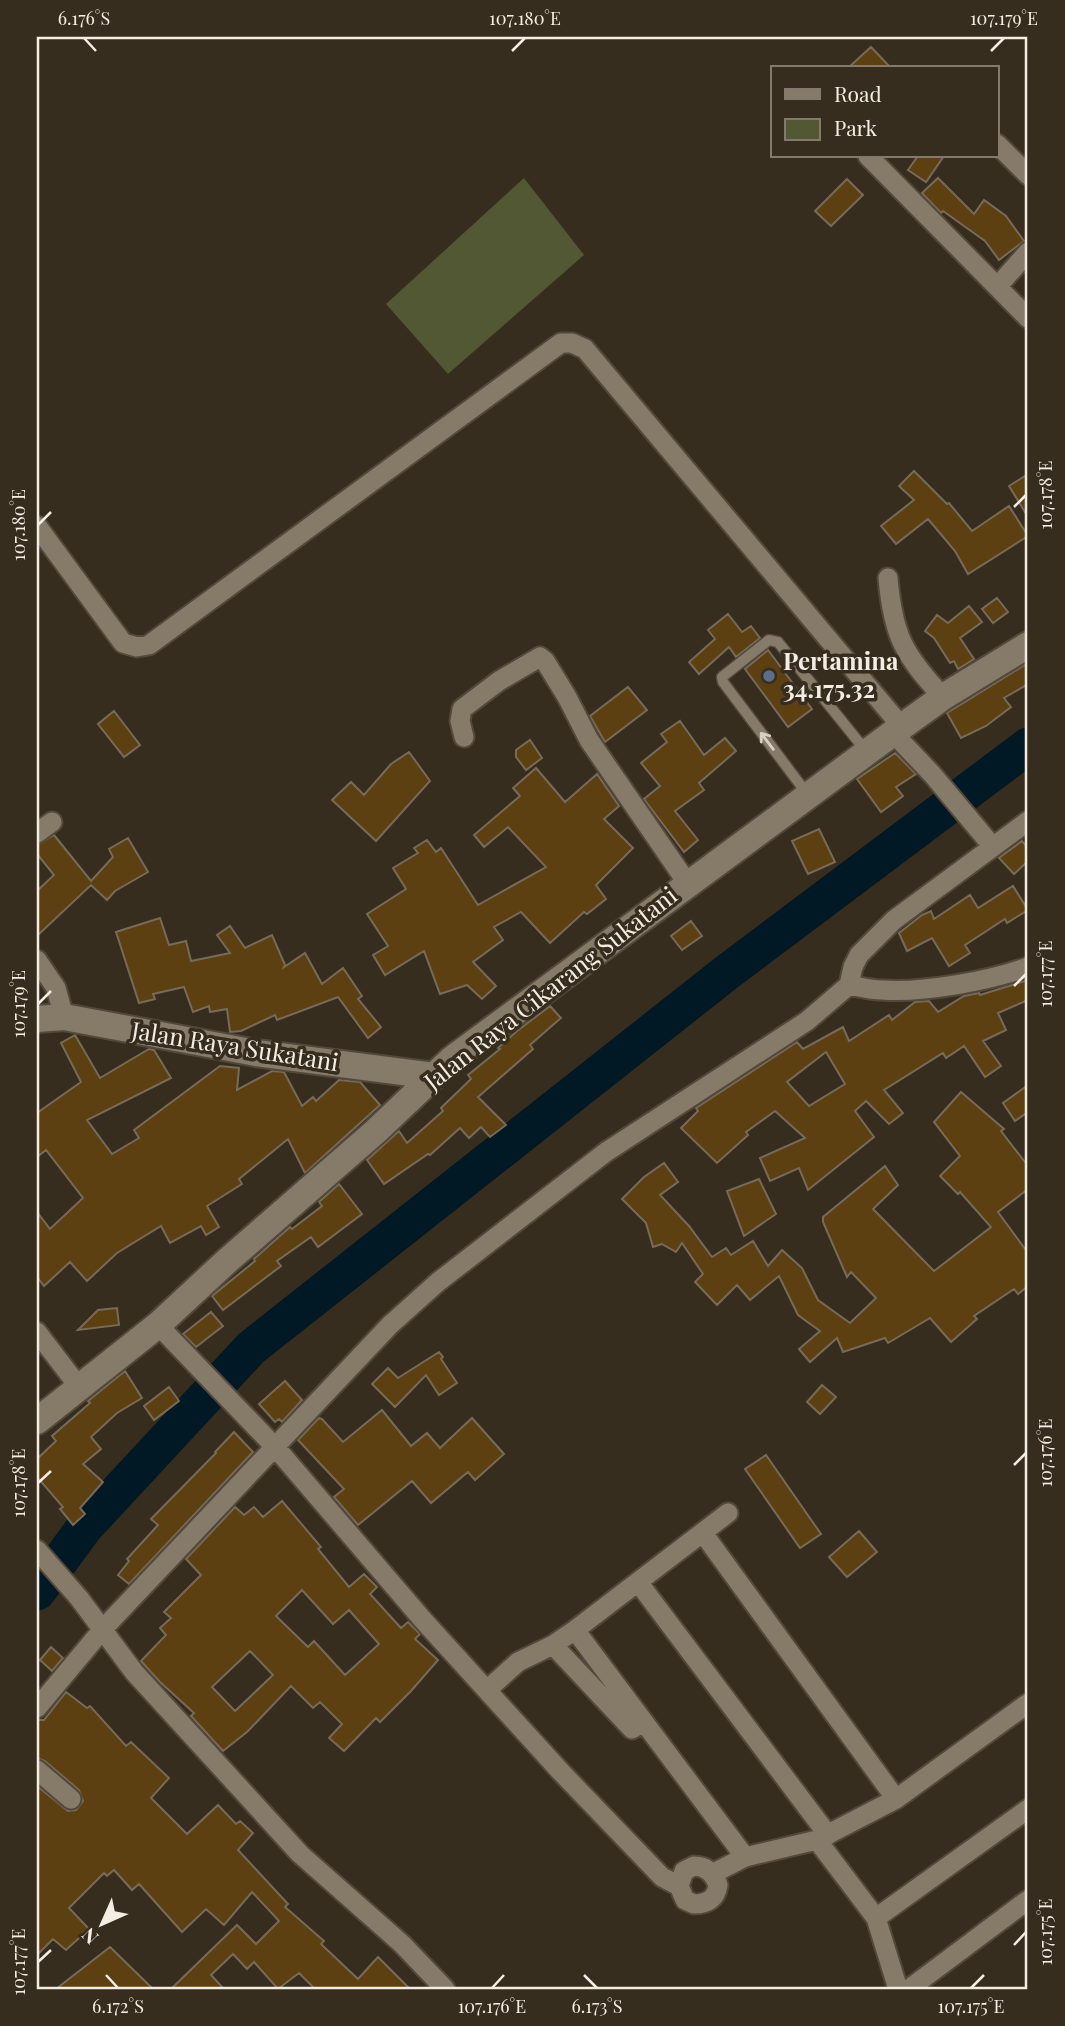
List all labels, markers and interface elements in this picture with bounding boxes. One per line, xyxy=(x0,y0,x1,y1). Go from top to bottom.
text: 6.176°S xyxy=(58,6,110,30)
text: 107.180°E xyxy=(489,6,561,30)
text: 107.179°E xyxy=(970,6,1038,30)
legend xyxy=(771,66,998,158)
text: Road xyxy=(834,79,882,107)
text: Park xyxy=(834,113,878,141)
text: 107.178°E xyxy=(1033,461,1057,529)
text: 107.180°E xyxy=(6,489,30,561)
place label: Pertamina 34.175.32 xyxy=(783,644,899,704)
marker: Pertamina 34.175.32 xyxy=(761,668,777,684)
one-way arrow xyxy=(760,732,775,751)
street label: Jalan Raya Cikarang Sukatani xyxy=(416,879,683,1097)
text: 107.177°E xyxy=(1033,941,1057,1007)
text: 107.179°E xyxy=(6,970,30,1038)
street label: Jalan Raya Sukatani xyxy=(129,1013,341,1077)
text: 107.176°E xyxy=(1033,1419,1057,1487)
text: 107.178°E xyxy=(6,1449,30,1517)
north arrow xyxy=(66,1890,136,1960)
text: 107.175°E xyxy=(1033,1899,1057,1965)
text: N xyxy=(75,1922,103,1951)
text: 107.177°E xyxy=(6,1929,30,1995)
text: 6.172°S xyxy=(92,1994,144,2018)
text: 107.176°E xyxy=(458,1994,526,2018)
text: 6.173°S xyxy=(571,1994,623,2018)
text: 107.175°E xyxy=(938,1994,1004,2018)

